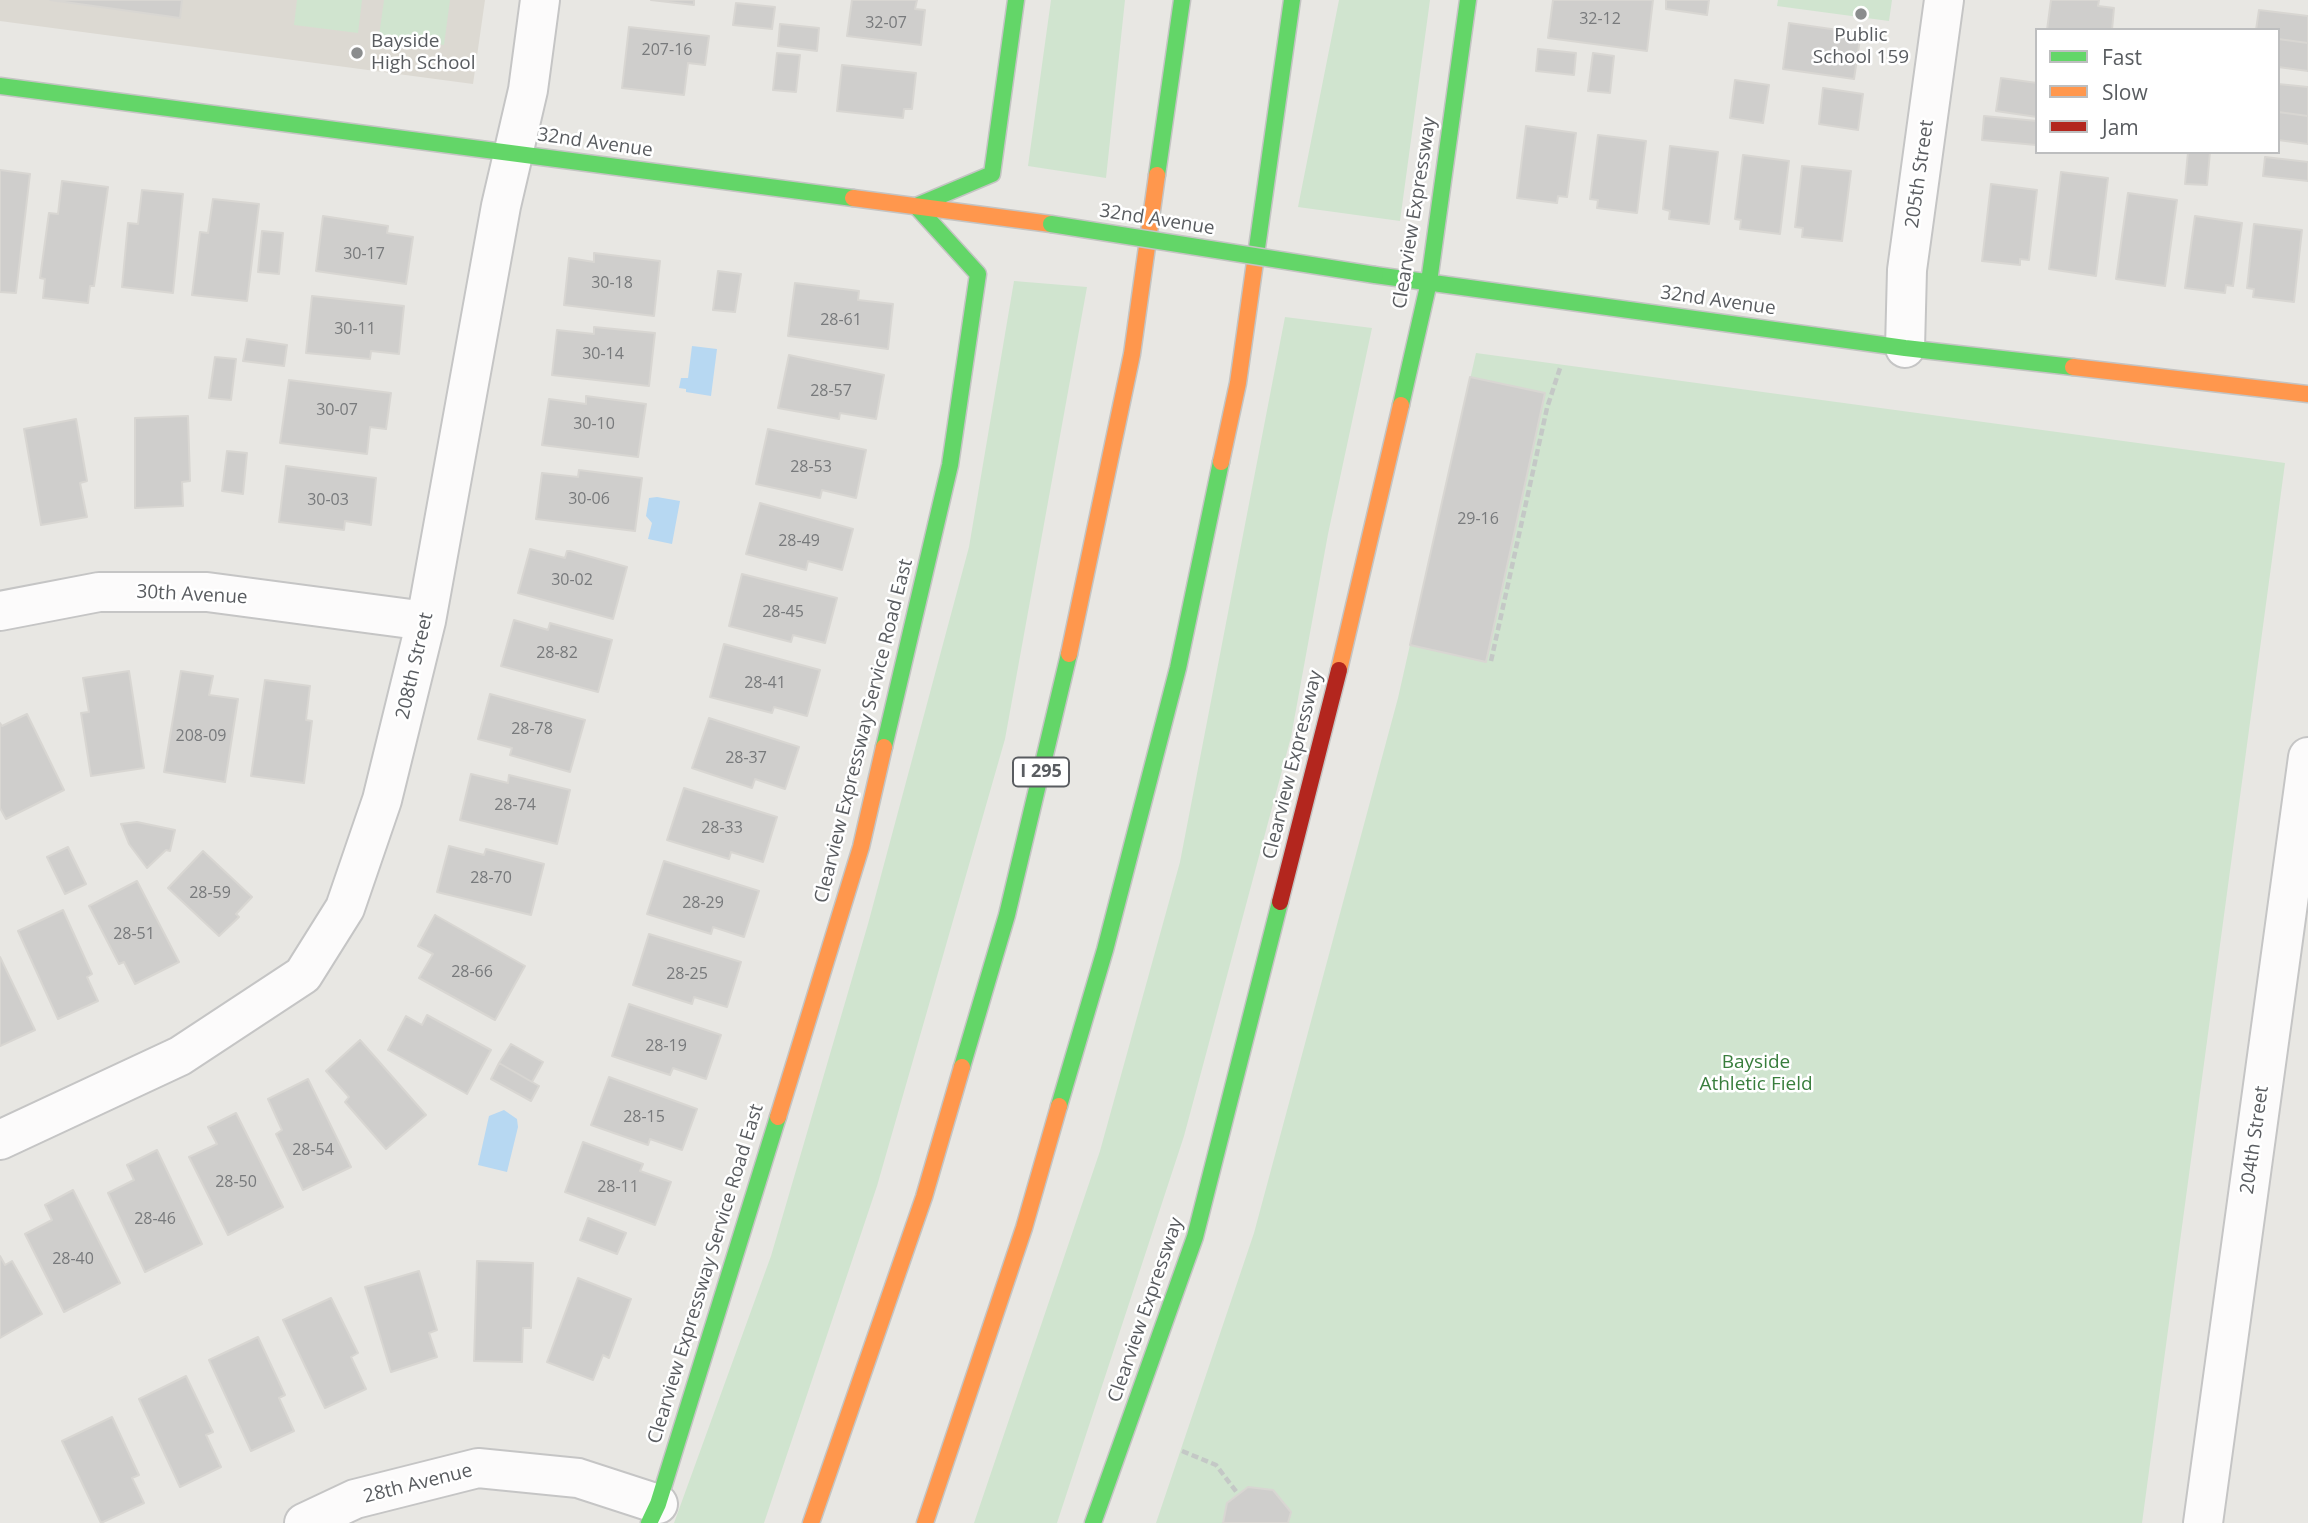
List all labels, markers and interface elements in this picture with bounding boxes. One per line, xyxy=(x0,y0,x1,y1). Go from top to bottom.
marker: Public School 159 xyxy=(1853,6,1869,22)
house number: 32-12 xyxy=(1579,9,1621,29)
house number: 32-07 xyxy=(865,13,907,33)
place label: Public School 159 xyxy=(1813,25,1909,69)
legend xyxy=(2035,28,2280,154)
place label: Bayside High School xyxy=(371,31,476,75)
house number: 207-16 xyxy=(642,40,692,60)
text: Fast xyxy=(2102,43,2142,71)
marker: Bayside High School xyxy=(349,45,365,61)
text: Slow xyxy=(2102,78,2148,106)
text: Jam xyxy=(2102,113,2139,141)
street label: Clearview Expressway xyxy=(1389,115,1441,311)
street label: 205th Street xyxy=(1901,118,1939,230)
street label: 32nd Avenue xyxy=(536,124,654,162)
street label: 32nd Avenue xyxy=(1098,200,1216,240)
house number: 30-17 xyxy=(343,244,385,264)
house number: 30-18 xyxy=(591,273,633,293)
street label: 32nd Avenue xyxy=(1659,282,1777,320)
house number: 28-61 xyxy=(820,310,862,330)
house number: 30-11 xyxy=(334,319,376,339)
house number: 30-14 xyxy=(582,344,624,364)
house number: 28-57 xyxy=(810,381,852,401)
house number: 30-07 xyxy=(316,400,358,420)
house number: 30-10 xyxy=(573,414,615,434)
house number: 28-53 xyxy=(790,457,832,477)
house number: 30-06 xyxy=(568,489,610,509)
house number: 30-03 xyxy=(307,490,349,510)
house number: 29-16 xyxy=(1457,509,1499,529)
house number: 28-49 xyxy=(778,531,820,551)
street label: Clearview Expressway Service Road East xyxy=(810,557,918,905)
house number: 30-02 xyxy=(551,570,593,590)
street label: 30th Avenue xyxy=(136,581,248,609)
house number: 28-45 xyxy=(762,602,804,622)
street label: 208th Street xyxy=(392,610,438,722)
house number: 28-82 xyxy=(536,643,578,663)
street label: Clearview Expressway xyxy=(1258,668,1328,862)
house number: 28-41 xyxy=(744,673,786,693)
house number: 28-78 xyxy=(511,719,553,739)
house number: 208-09 xyxy=(176,726,226,746)
house number: 28-37 xyxy=(725,748,767,768)
road number: I 295 xyxy=(1013,758,1069,786)
house number: 28-74 xyxy=(494,795,536,815)
house number: 28-33 xyxy=(701,818,743,838)
house number: 28-70 xyxy=(470,868,512,888)
house number: 28-59 xyxy=(189,883,231,903)
house number: 28-29 xyxy=(682,893,724,913)
house number: 28-51 xyxy=(113,924,155,944)
house number: 28-66 xyxy=(451,962,493,982)
house number: 28-25 xyxy=(666,964,708,984)
house number: 28-19 xyxy=(645,1036,687,1056)
park label: Bayside Athletic Field xyxy=(1699,1052,1813,1096)
street label: 204th Street xyxy=(2236,1084,2274,1196)
street label: Clearview Expressway Service Road East xyxy=(643,1101,769,1447)
house number: 28-15 xyxy=(623,1107,665,1127)
house number: 28-54 xyxy=(292,1140,334,1160)
house number: 28-50 xyxy=(215,1172,257,1192)
house number: 28-11 xyxy=(597,1177,639,1197)
house number: 28-46 xyxy=(134,1209,176,1229)
street label: Clearview Expressway xyxy=(1104,1215,1188,1405)
house number: 28-40 xyxy=(52,1249,94,1269)
street label: 28th Avenue xyxy=(361,1459,475,1509)

